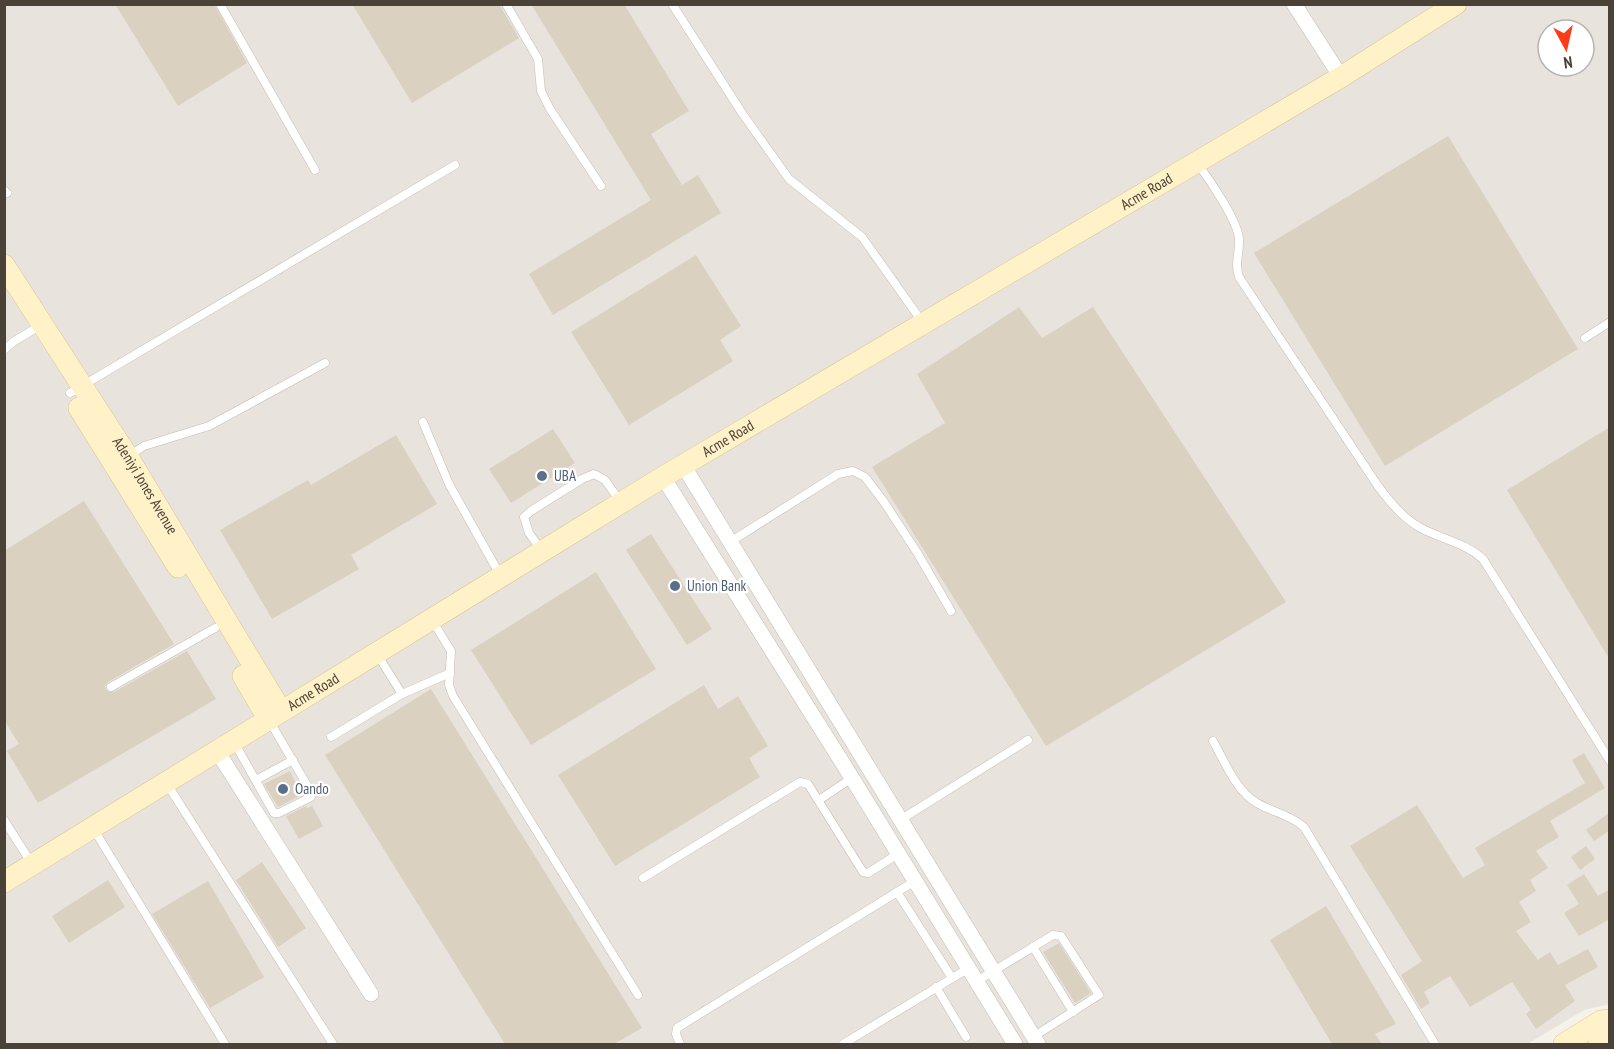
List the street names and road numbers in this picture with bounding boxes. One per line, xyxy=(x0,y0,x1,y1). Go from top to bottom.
street label: Acme Road xyxy=(1117,169,1176,214)
street label: Acme Road xyxy=(698,416,757,461)
street label: Adeniyi Jones Avenue xyxy=(109,433,182,538)
street label: Acme Road xyxy=(284,668,342,715)

